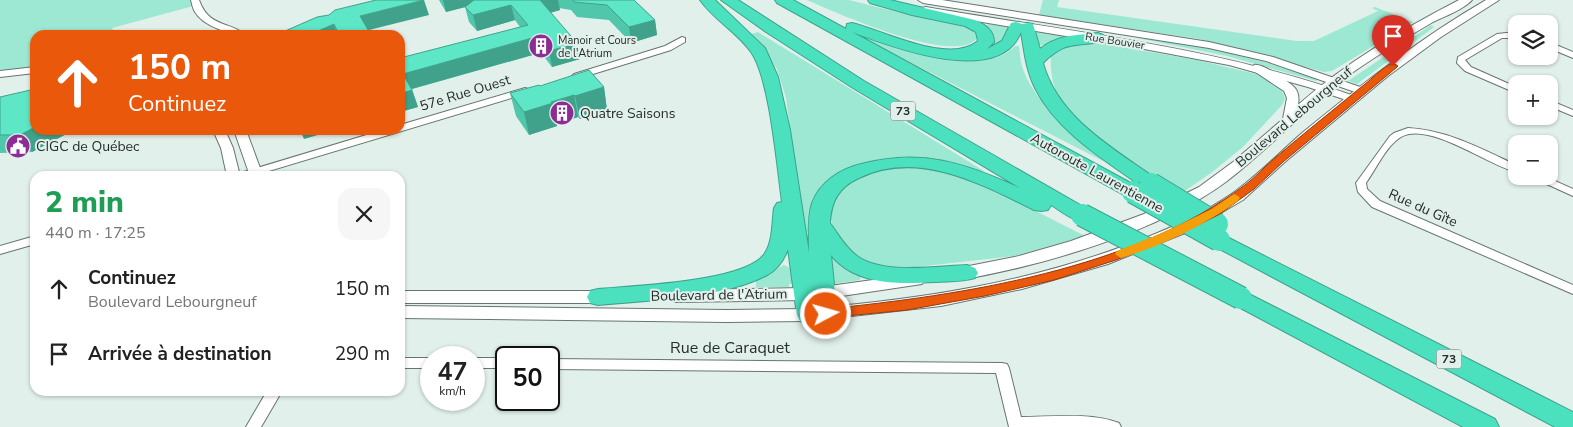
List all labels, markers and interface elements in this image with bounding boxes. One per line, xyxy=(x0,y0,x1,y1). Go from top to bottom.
pin xyxy=(1372,15,1414,66)
map controls xyxy=(1508,15,1558,185)
button: layers xyxy=(1508,15,1558,65)
icon: arrive xyxy=(1379,22,1407,50)
street label: Rue Bouvier xyxy=(1084,29,1146,53)
building icon: Manoir et Cours de l'Atrium xyxy=(528,33,554,59)
place label: Manoir et Cours de l'Atrium xyxy=(558,33,636,61)
text: 150 m xyxy=(128,44,231,91)
icon: ahead xyxy=(45,50,110,115)
street label: Boulevard Lebourgneuf xyxy=(1231,62,1357,172)
street label: 57e Rue Ouest xyxy=(417,70,513,116)
button: + xyxy=(1508,75,1558,125)
text: Continuez xyxy=(128,89,226,119)
building icon: Quatre Saisons xyxy=(549,100,575,126)
road number: 73 xyxy=(890,102,916,120)
place label: Quatre Saisons xyxy=(580,104,676,123)
street label: Autoroute Laurentienne xyxy=(1027,129,1167,217)
public building icon: CIGC de Québec xyxy=(5,133,31,159)
button: − xyxy=(1508,135,1558,185)
place label: CIGC de Québec xyxy=(36,137,140,156)
text: 2 min xyxy=(45,182,124,223)
street label: Rue du Gîte xyxy=(1386,184,1460,232)
button: close xyxy=(338,188,390,240)
text: 440 m · 17:25 xyxy=(45,222,146,244)
text: Continuez xyxy=(88,265,176,291)
icon: ahead xyxy=(45,275,73,303)
text: 150 m xyxy=(335,276,390,302)
street label: Boulevard de l'Atrium xyxy=(651,284,787,306)
position arrow xyxy=(799,287,851,339)
text: Boulevard Lebourgneuf xyxy=(88,291,257,313)
street label: Rue de Caraquet xyxy=(670,337,790,359)
icon: arrive xyxy=(45,340,73,368)
text: Arrivée à destination xyxy=(88,341,272,367)
text: 290 m xyxy=(335,341,390,367)
speed limit sign: 50 xyxy=(495,346,560,411)
road number: 73 xyxy=(1436,349,1462,368)
text: 47 xyxy=(437,355,468,389)
text: km/h xyxy=(439,383,466,399)

